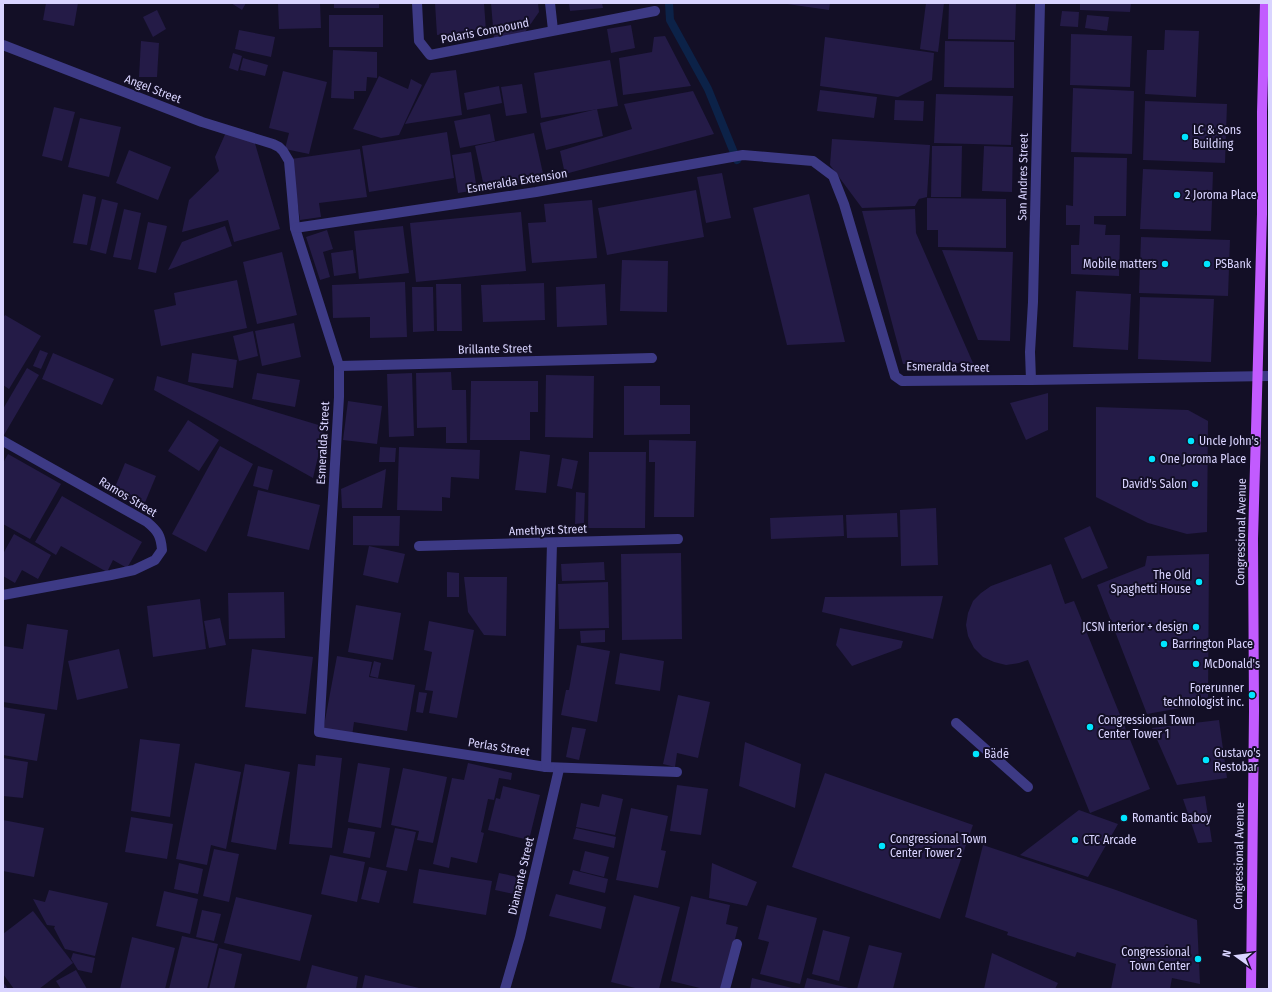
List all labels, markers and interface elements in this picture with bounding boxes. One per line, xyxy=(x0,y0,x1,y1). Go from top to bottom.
street label: Polaris Compound xyxy=(440,16,530,46)
street label: Angel Street xyxy=(123,72,183,106)
place label: LC & Sons Building xyxy=(1193,123,1241,151)
marker: LC & Sons Building xyxy=(1180,132,1190,142)
street label: San Andres Street xyxy=(1015,133,1031,221)
street label: Esmeralda Extension xyxy=(466,166,568,196)
place label: 2 Joroma Place xyxy=(1185,188,1257,202)
marker: 2 Joroma Place xyxy=(1172,190,1182,200)
place label: Mobile matters xyxy=(1083,257,1157,271)
place label: PSBank xyxy=(1215,257,1252,271)
marker: Mobile matters xyxy=(1160,259,1170,269)
marker: PSBank xyxy=(1202,259,1212,269)
street label: Brillante Street xyxy=(458,341,532,357)
street label: Esmeralda Street xyxy=(906,359,990,375)
street label: Esmeralda Street xyxy=(314,401,332,485)
place label: Uncle John's xyxy=(1199,434,1259,448)
marker: Uncle John's xyxy=(1186,436,1196,446)
place label: One Joroma Place xyxy=(1160,452,1246,466)
marker: One Joroma Place xyxy=(1147,454,1157,464)
street label: Ramos Street xyxy=(96,474,160,520)
place label: David's Salon xyxy=(1122,477,1187,491)
street label: Congressional Avenue xyxy=(1233,478,1249,586)
marker: David's Salon xyxy=(1190,479,1200,489)
street label: Amethyst Street xyxy=(509,522,587,538)
place label: The Old Spaghetti House xyxy=(1111,568,1191,596)
marker: The Old Spaghetti House xyxy=(1194,577,1204,587)
place label: JCSN interior + design xyxy=(1082,620,1188,634)
marker: JCSN interior + design xyxy=(1191,622,1201,632)
place label: Barrington Place xyxy=(1172,637,1253,651)
marker: Barrington Place xyxy=(1159,639,1169,649)
place label: McDonald's xyxy=(1204,657,1260,671)
marker: McDonald's xyxy=(1191,659,1201,669)
place label: Forerunner technologist inc. xyxy=(1163,681,1245,709)
marker: Forerunner technologist inc. xyxy=(1247,690,1257,700)
place label: Congressional Town Center Tower 1 xyxy=(1098,713,1195,741)
marker: Congressional Town Center Tower 1 xyxy=(1085,722,1095,732)
street label: Perlas Street xyxy=(467,735,531,759)
place label: Gustavo's Restobar xyxy=(1214,746,1261,774)
place label: Bädē xyxy=(984,747,1009,761)
marker: Bädē xyxy=(971,749,981,759)
marker: Gustavo's Restobar xyxy=(1201,755,1211,765)
street label: Congressional Avenue xyxy=(1231,802,1247,910)
place label: Romantic Baboy xyxy=(1132,811,1212,825)
marker: Romantic Baboy xyxy=(1119,813,1129,823)
place label: Congressional Town Center Tower 2 xyxy=(890,832,987,860)
place label: CTC Arcade xyxy=(1083,833,1137,847)
marker: CTC Arcade xyxy=(1070,835,1080,845)
street label: Diamante Street xyxy=(505,836,537,916)
marker: Congressional Town Center Tower 2 xyxy=(877,841,887,851)
north arrow xyxy=(1216,936,1256,976)
place label: Congressional Town Center xyxy=(1121,945,1191,973)
text: N xyxy=(1220,949,1234,958)
marker: Congressional Town Center xyxy=(1193,954,1203,964)

